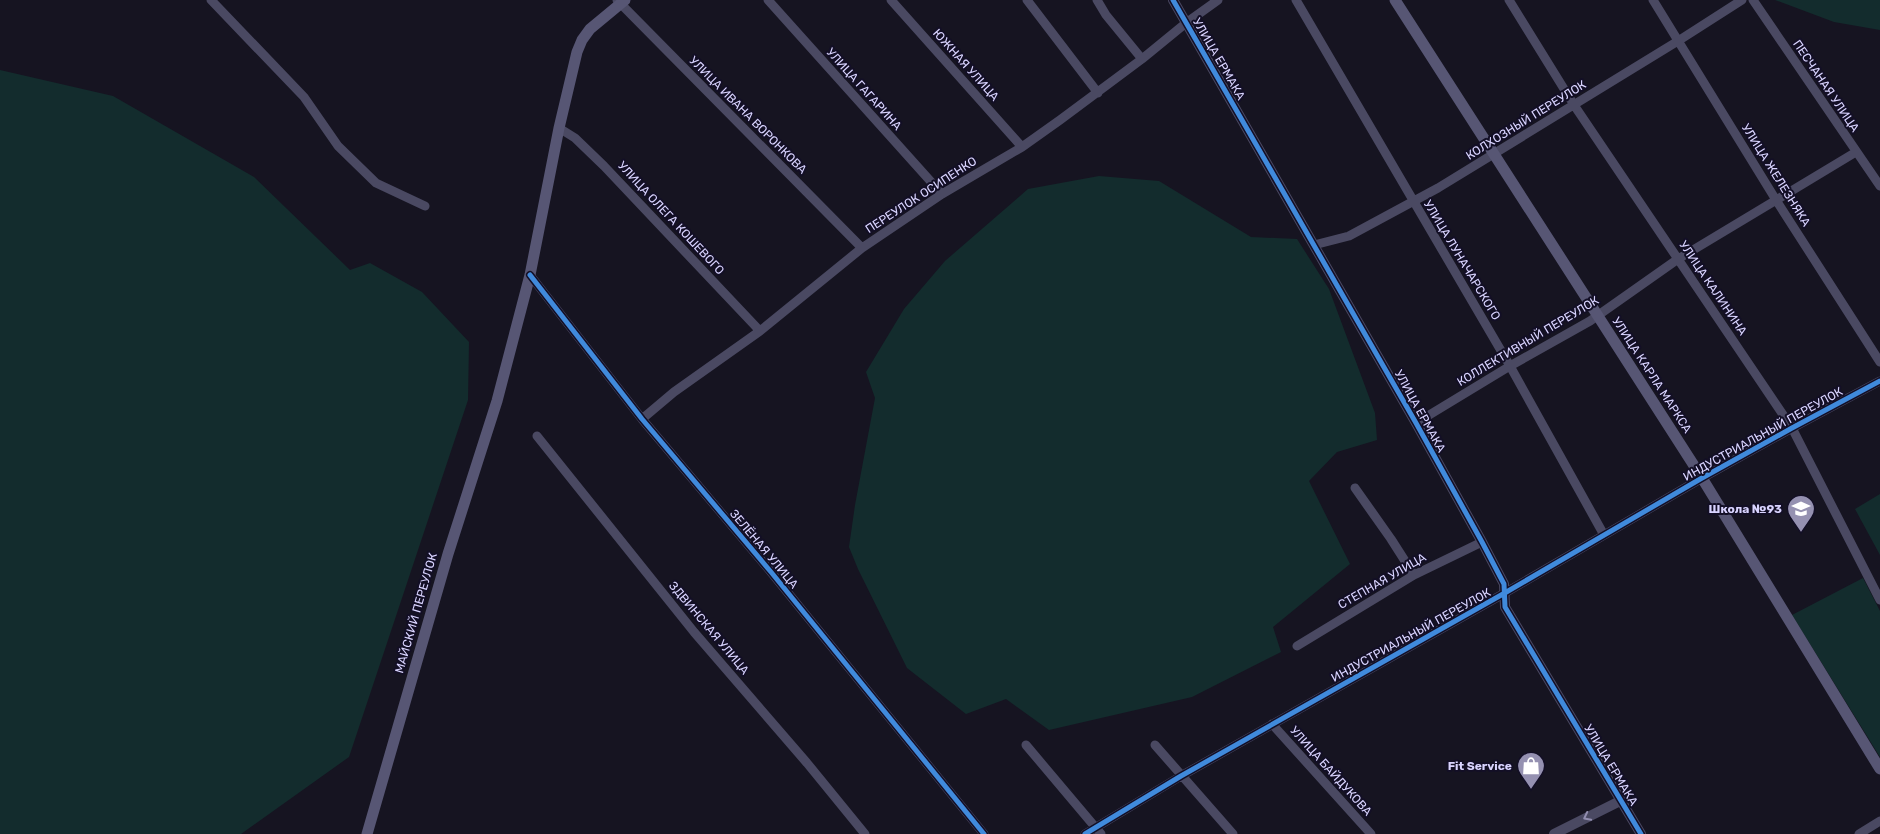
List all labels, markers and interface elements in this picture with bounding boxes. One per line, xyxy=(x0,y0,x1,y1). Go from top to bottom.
street label: УЛИЦА ЕРМАКА xyxy=(1190,16,1248,102)
street label: ЮЖНАЯ УЛИЦА xyxy=(930,26,1002,104)
street label: ПЕСЧАНАЯ УЛИЦА xyxy=(1790,37,1862,135)
street label: УЛИЦА ГАГАРИНА xyxy=(823,45,905,133)
street label: УЛИЦА ИВАНА ВОРОНКОВА xyxy=(686,53,810,177)
street label: КОЛХОЗНЫЙ ПЕРЕУЛОК xyxy=(1463,77,1589,163)
street label: УЛИЦА ЖЕЛЕЗНЯКА xyxy=(1739,121,1813,229)
street label: ПЕРЕУЛОК ОСИПЕНКО xyxy=(863,154,979,236)
street label: УЛИЦА ОЛЕГА КОШЕВОГО xyxy=(615,159,727,277)
street label: УЛИЦА ЛУНАЧАРСКОГО xyxy=(1421,198,1503,322)
street label: УЛИЦА КАЛИНИНА xyxy=(1676,238,1750,338)
street label: КОЛЛЕКТИВНЫЙ ПЕРЕУЛОК xyxy=(1455,293,1602,389)
street label: УЛИЦА КАРЛА МАРКСА xyxy=(1609,314,1695,436)
street label: УЛИЦА ЕРМАКА xyxy=(1392,367,1448,455)
street label: ИНДУСТРИАЛЬНЫЙ ПЕРЕУЛОК xyxy=(1681,384,1845,484)
school or university icon: Школа №93 xyxy=(1786,494,1816,533)
place label: Школа №93 xyxy=(1709,502,1782,516)
street label: ЗЕЛЁНАЯ УЛИЦА xyxy=(727,507,801,591)
street label: СТЕПНАЯ УЛИЦА xyxy=(1336,550,1428,612)
street label: МАЙСКИЙ ПЕРЕУЛОК xyxy=(392,551,440,675)
street label: ЗДВИНСКАЯ УЛИЦА xyxy=(666,579,752,677)
street label: ИНДУСТРИАЛЬНЫЙ ПЕРЕУЛОК xyxy=(1329,585,1493,685)
street label: УЛИЦА ЕРМАКА xyxy=(1581,722,1641,808)
street label: УЛИЦА БАЙДУКОВА xyxy=(1287,723,1375,819)
shop icon: Fit Service xyxy=(1516,751,1546,790)
place label: Fit Service xyxy=(1448,759,1512,773)
one-way arrow xyxy=(1583,811,1592,821)

